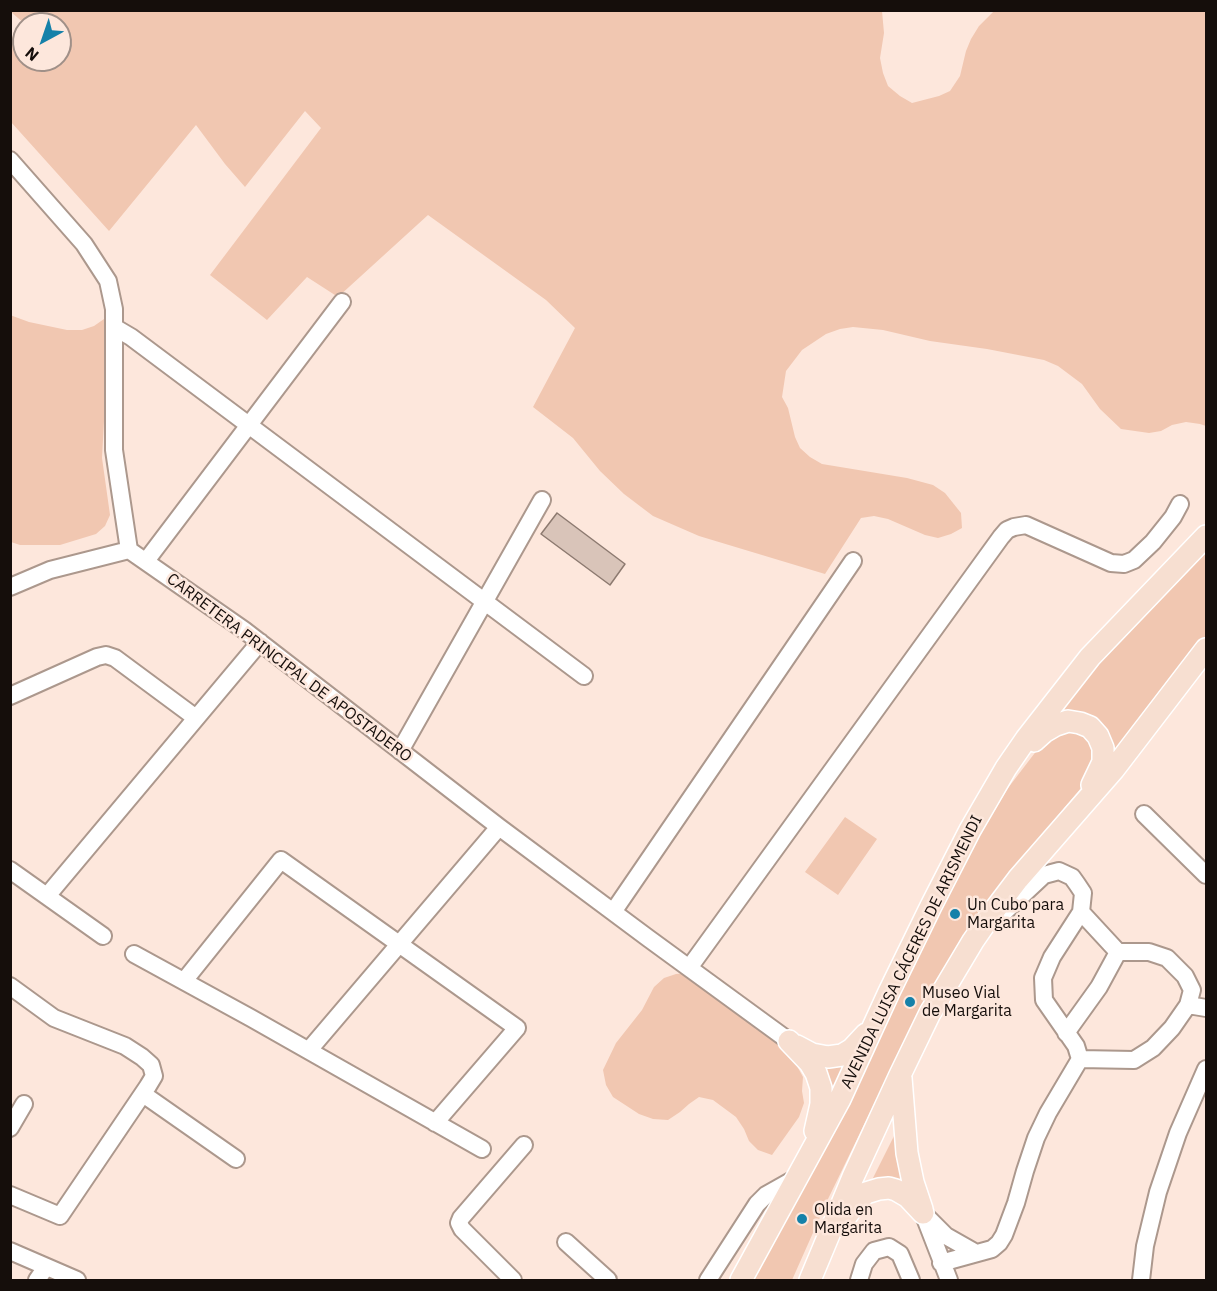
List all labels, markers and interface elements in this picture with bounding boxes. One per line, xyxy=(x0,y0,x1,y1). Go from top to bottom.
north arrow xyxy=(12,12,72,72)
text: N xyxy=(21,43,43,66)
street label: CARRETERA PRINCIPAL DE APOSTADERO xyxy=(163,570,415,766)
street label: AVENIDA LUISA CÁCERES DE ARISMENDI xyxy=(837,812,987,1092)
place label: Un Cubo para Margarita xyxy=(967,895,1064,933)
marker: Un Cubo para Margarita xyxy=(948,907,962,921)
place label: Museo Vial de Margarita xyxy=(922,983,1012,1021)
marker: Museo Vial de Margarita xyxy=(903,995,917,1009)
place label: Olida en Margarita xyxy=(814,1200,882,1238)
marker: Olida en Margarita xyxy=(795,1212,809,1226)

